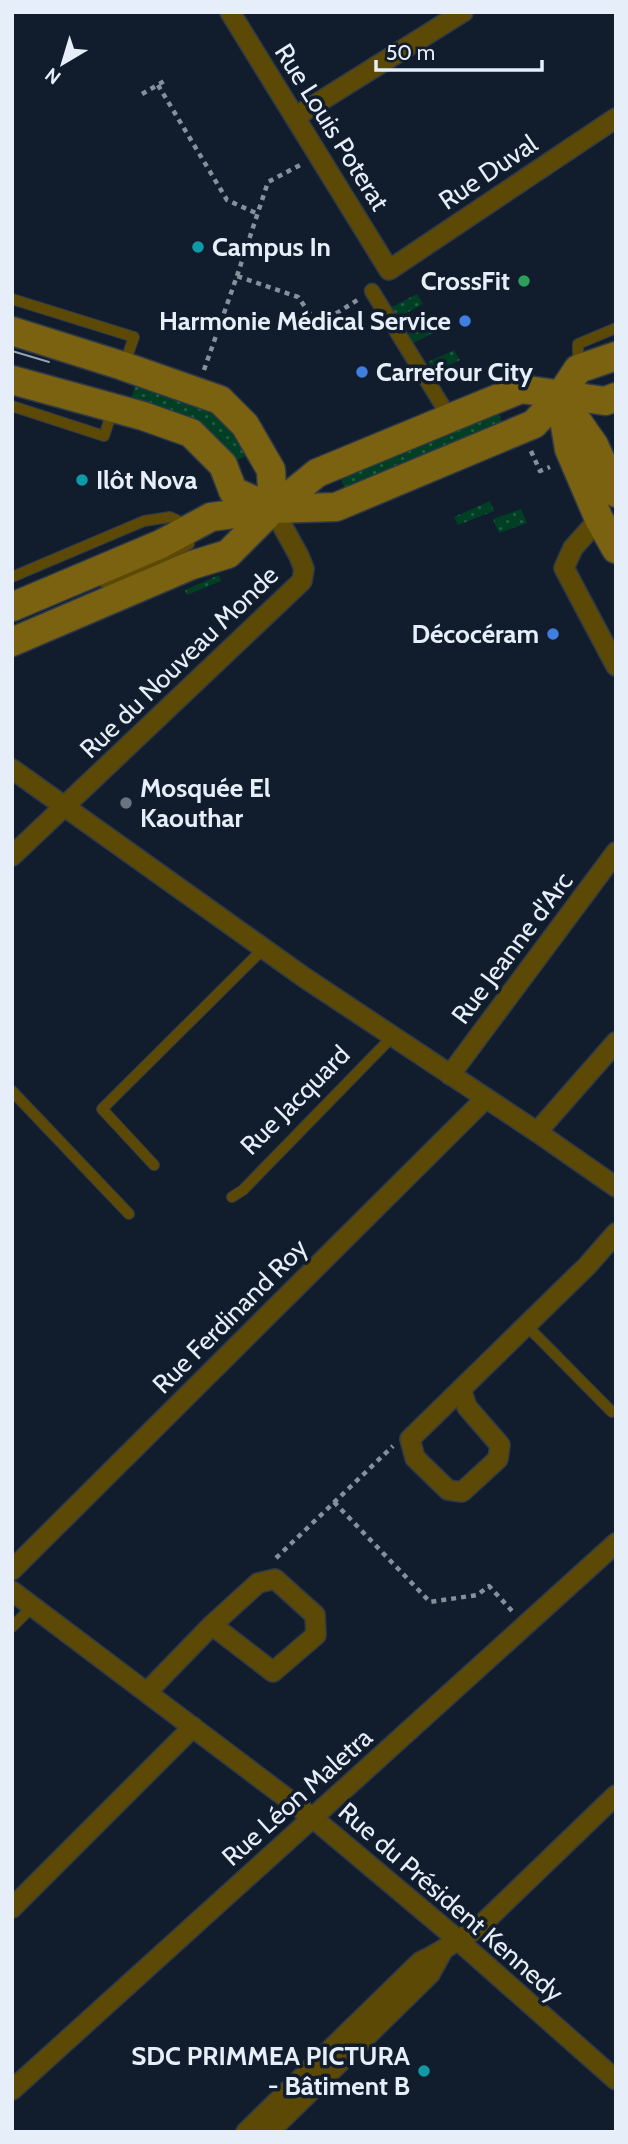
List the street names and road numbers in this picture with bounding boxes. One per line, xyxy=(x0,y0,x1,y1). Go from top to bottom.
street label: Rue Louis Poterat xyxy=(268,38,396,217)
street label: Rue Duval xyxy=(433,127,543,217)
street label: Rue du Nouveau Monde xyxy=(73,559,285,765)
street label: Rue Jeanne d'Arc xyxy=(444,866,580,1030)
street label: Rue Jacquard xyxy=(234,1039,356,1161)
street label: Rue Ferdinand Roy xyxy=(146,1232,314,1400)
street label: Rue Léon Maletra xyxy=(215,1721,379,1873)
street label: Rue du Président Kennedy xyxy=(332,1795,570,2009)

